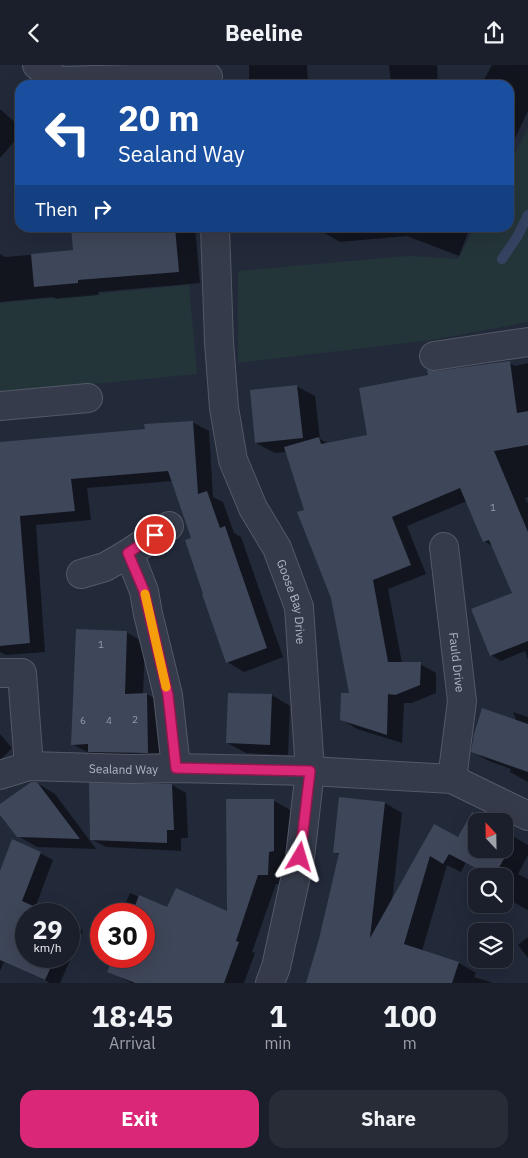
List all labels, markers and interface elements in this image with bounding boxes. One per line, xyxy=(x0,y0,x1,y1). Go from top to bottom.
text: Beeline xyxy=(225,18,303,47)
icon: back xyxy=(20,19,48,47)
icon: share xyxy=(480,19,508,47)
text: 20 m xyxy=(118,95,200,141)
icon: left xyxy=(35,100,100,165)
text: Sealand Way xyxy=(118,139,245,168)
icon: right xyxy=(88,195,116,223)
text: Then xyxy=(35,197,78,221)
house number: 1 xyxy=(490,501,496,514)
pin xyxy=(134,514,176,556)
icon: arrive xyxy=(141,521,169,549)
street label: Goose Bay Drive xyxy=(274,557,309,645)
street label: Fauld Drive xyxy=(447,631,468,694)
house number: 1 xyxy=(98,638,104,651)
house number: 2 xyxy=(132,713,138,726)
house number: 6 xyxy=(80,714,86,727)
house number: 4 xyxy=(106,714,112,727)
street label: Sealand Way xyxy=(89,760,158,777)
north arrow xyxy=(468,813,512,857)
map controls xyxy=(468,813,513,968)
position arrow xyxy=(273,830,325,882)
button: search xyxy=(468,868,513,913)
speed limit sign: 30 xyxy=(90,903,155,968)
text: 29 xyxy=(32,913,63,946)
button: layers xyxy=(468,923,513,968)
text: km/h xyxy=(33,940,62,955)
text: 18:45 xyxy=(91,996,173,1035)
text: 1 xyxy=(269,996,287,1035)
text: 100 xyxy=(383,996,437,1035)
text: Arrival xyxy=(109,1033,156,1053)
text: min xyxy=(264,1033,291,1053)
text: m xyxy=(403,1033,417,1053)
button: Exit xyxy=(20,1090,259,1148)
button: Share xyxy=(269,1090,508,1148)

